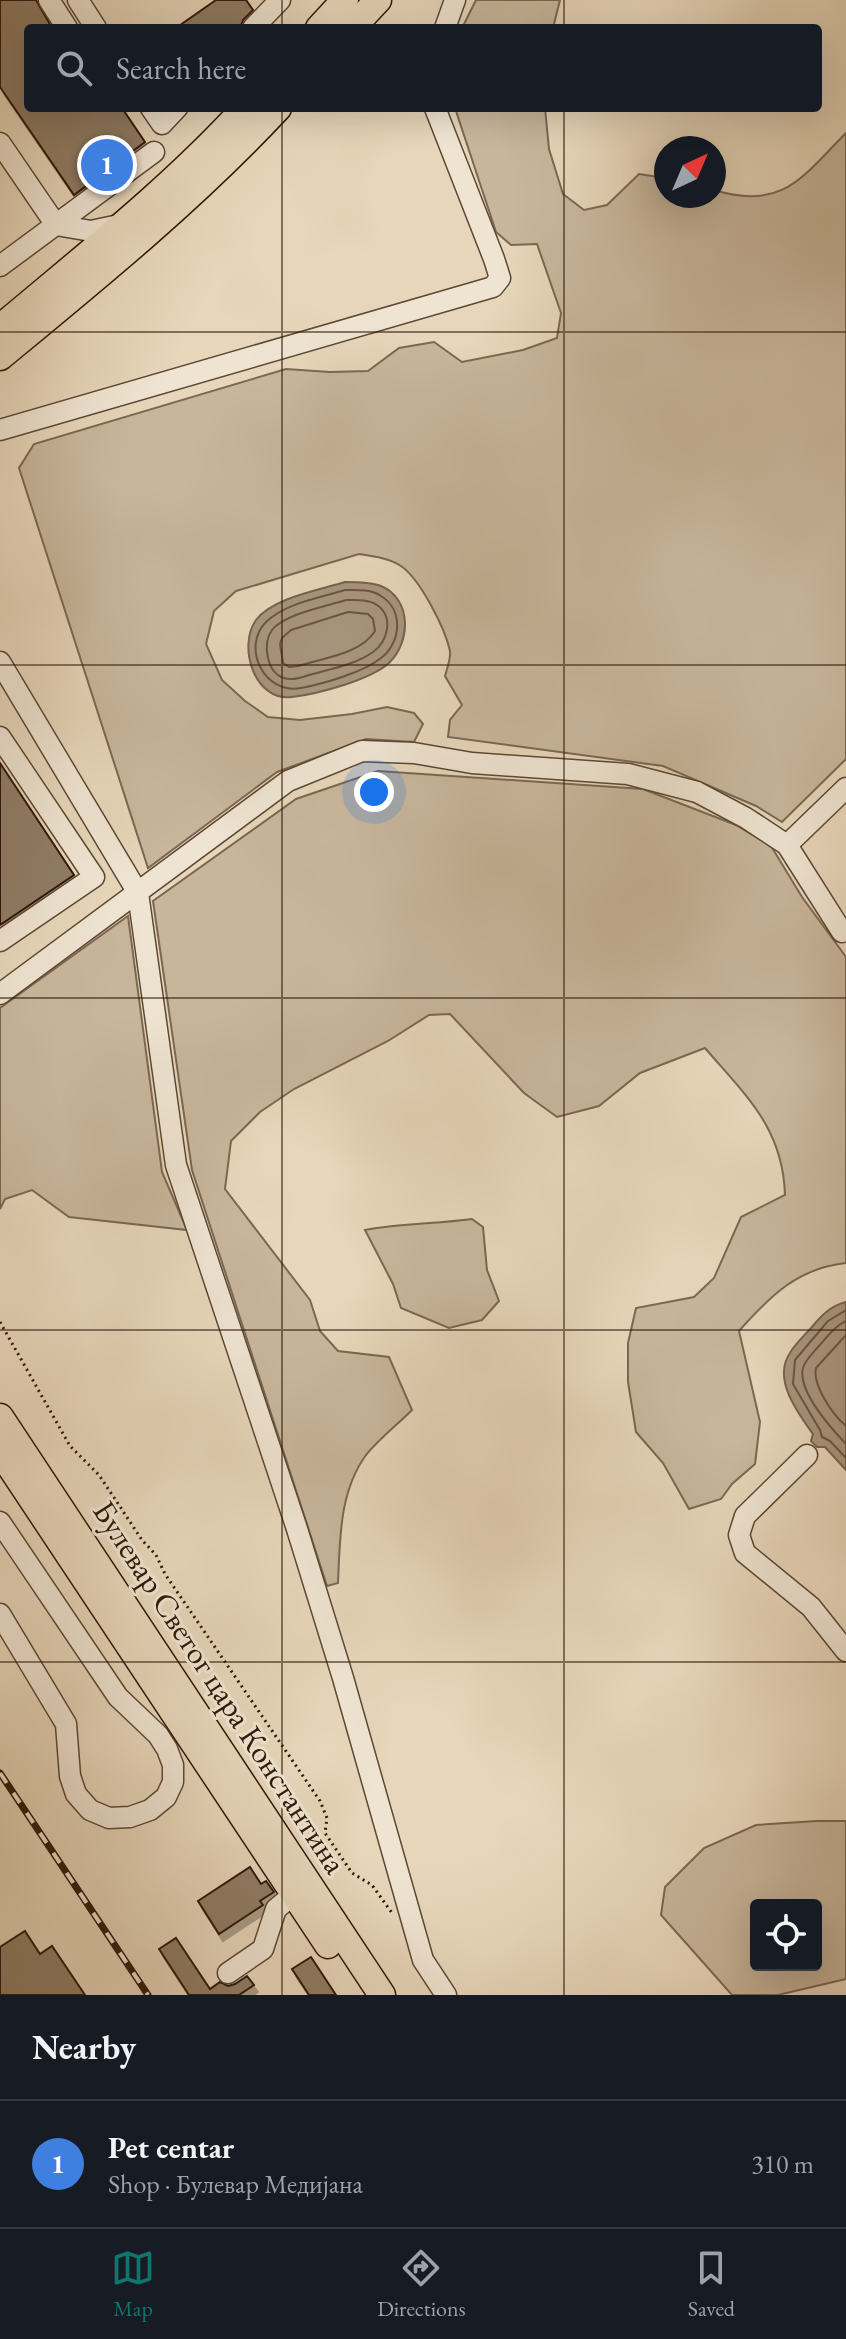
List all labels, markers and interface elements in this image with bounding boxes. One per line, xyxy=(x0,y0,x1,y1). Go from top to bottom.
search box xyxy=(24,24,822,112)
icon: search xyxy=(52,46,96,90)
text: Search here xyxy=(116,49,246,88)
pin: 1 xyxy=(81,135,133,195)
north arrow xyxy=(654,136,726,208)
your location xyxy=(354,772,394,812)
street label: Булевар Светог цара Константина xyxy=(83,1492,357,1882)
map controls xyxy=(750,1899,822,1971)
button: locate xyxy=(750,1899,822,1971)
text: Nearby xyxy=(32,2025,136,2069)
text: Pet centar xyxy=(108,2128,234,2167)
text: 1 xyxy=(51,2147,65,2181)
text: 310 m xyxy=(751,2147,814,2181)
text: Shop · Булевар Медијана xyxy=(108,2167,363,2201)
tab: Map xyxy=(111,2246,155,2323)
tab: Directions xyxy=(377,2246,466,2323)
tab: Saved xyxy=(688,2246,735,2323)

